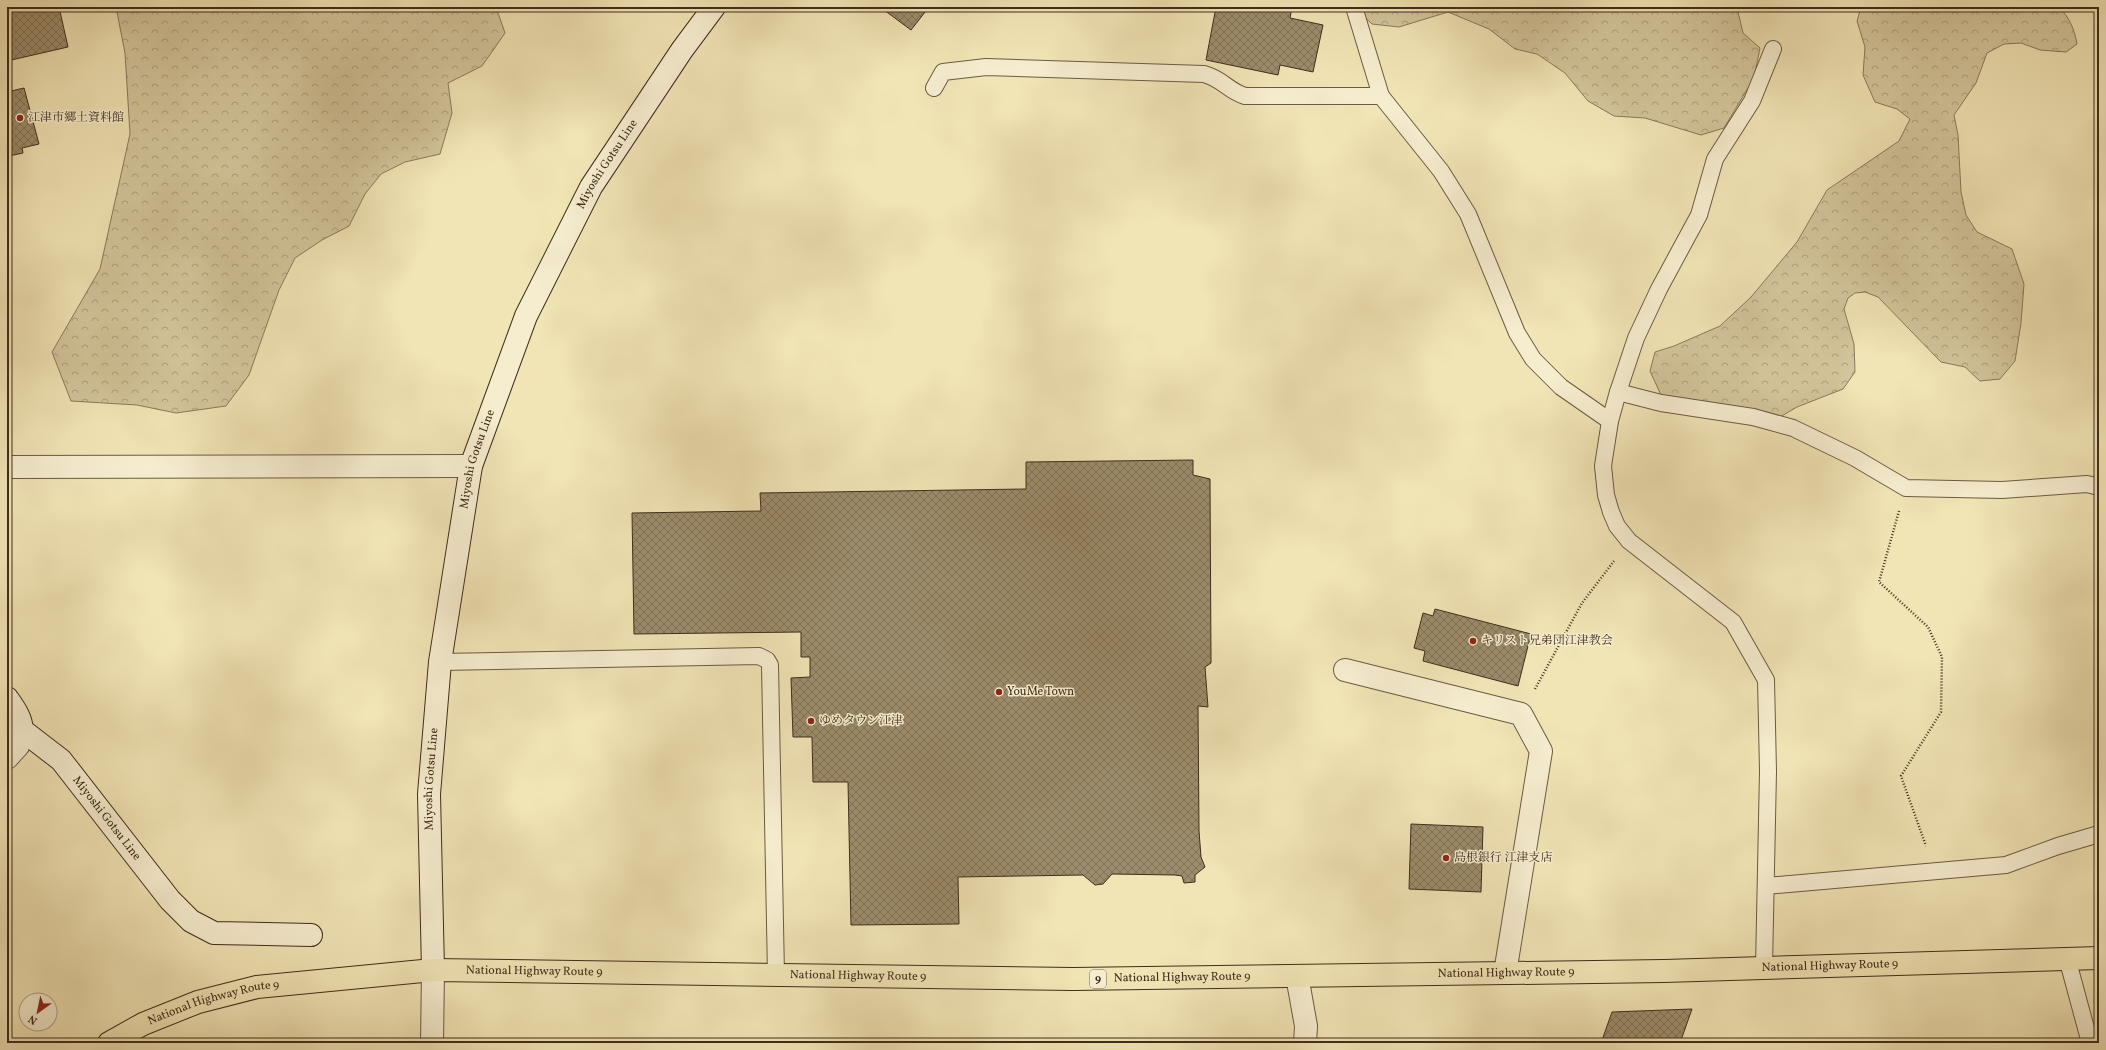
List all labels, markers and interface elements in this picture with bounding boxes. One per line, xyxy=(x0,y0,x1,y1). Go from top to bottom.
place label: 江津市郷土資料館 xyxy=(28,110,124,126)
marker: 江津市郷土資料館 xyxy=(15,113,25,123)
street label: Miyoshi Gotsu Line xyxy=(573,116,642,212)
street label: Miyoshi Gotsu Line xyxy=(456,407,499,510)
place label: キリスト兄弟団江津教会 xyxy=(1481,633,1613,649)
marker: キリスト兄弟団江津教会 xyxy=(1468,636,1478,646)
place label: YouMe Town xyxy=(1007,684,1074,700)
marker: YouMe Town xyxy=(994,687,1004,697)
place label: ゆめタウン江津 xyxy=(819,713,903,729)
marker: ゆめタウン江津 xyxy=(806,716,816,726)
street label: Miyoshi Gotsu Line xyxy=(421,727,443,831)
street label: Miyoshi Gotsu Line xyxy=(69,773,145,864)
place label: 島根銀行 江津支店 xyxy=(1454,850,1552,866)
marker: 島根銀行 江津支店 xyxy=(1441,853,1451,863)
street label: National Highway Route 9 xyxy=(1761,956,1898,976)
street label: National Highway Route 9 xyxy=(466,962,603,980)
street label: National Highway Route 9 xyxy=(1438,964,1574,982)
street label: National Highway Route 9 xyxy=(790,967,927,985)
street label: National Highway Route 9 xyxy=(1114,969,1250,986)
road number: 9 xyxy=(1090,970,1106,988)
street label: National Highway Route 9 xyxy=(145,977,280,1029)
north arrow xyxy=(18,992,58,1032)
text: N xyxy=(26,1011,41,1028)

